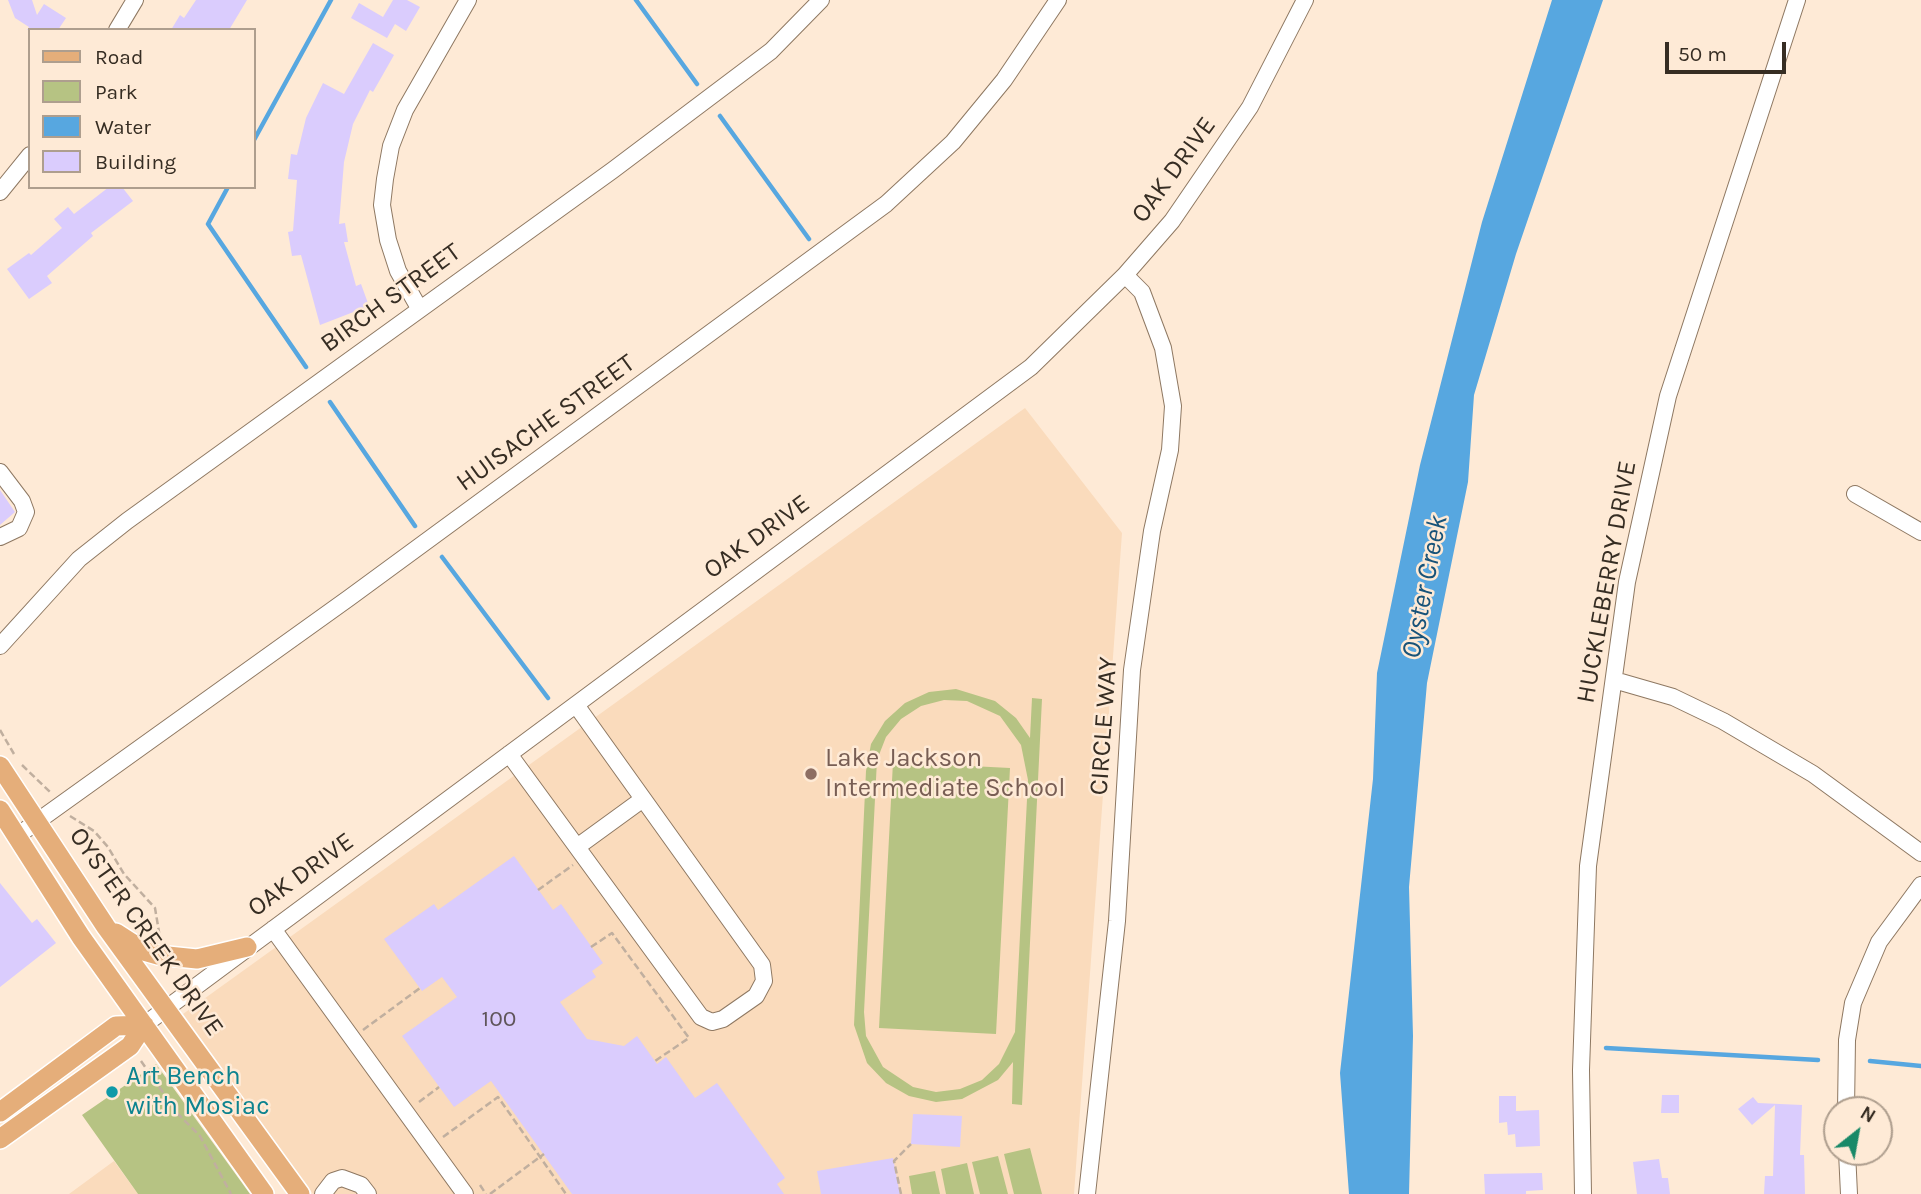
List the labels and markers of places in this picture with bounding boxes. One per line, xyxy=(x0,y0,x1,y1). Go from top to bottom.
place label: Lake Jackson Intermediate School xyxy=(825,743,1065,804)
marker: Lake Jackson Intermediate School xyxy=(803,766,819,782)
place label: Art Bench with Mosiac xyxy=(126,1061,270,1122)
marker: Art Bench with Mosiac xyxy=(104,1084,120,1100)

